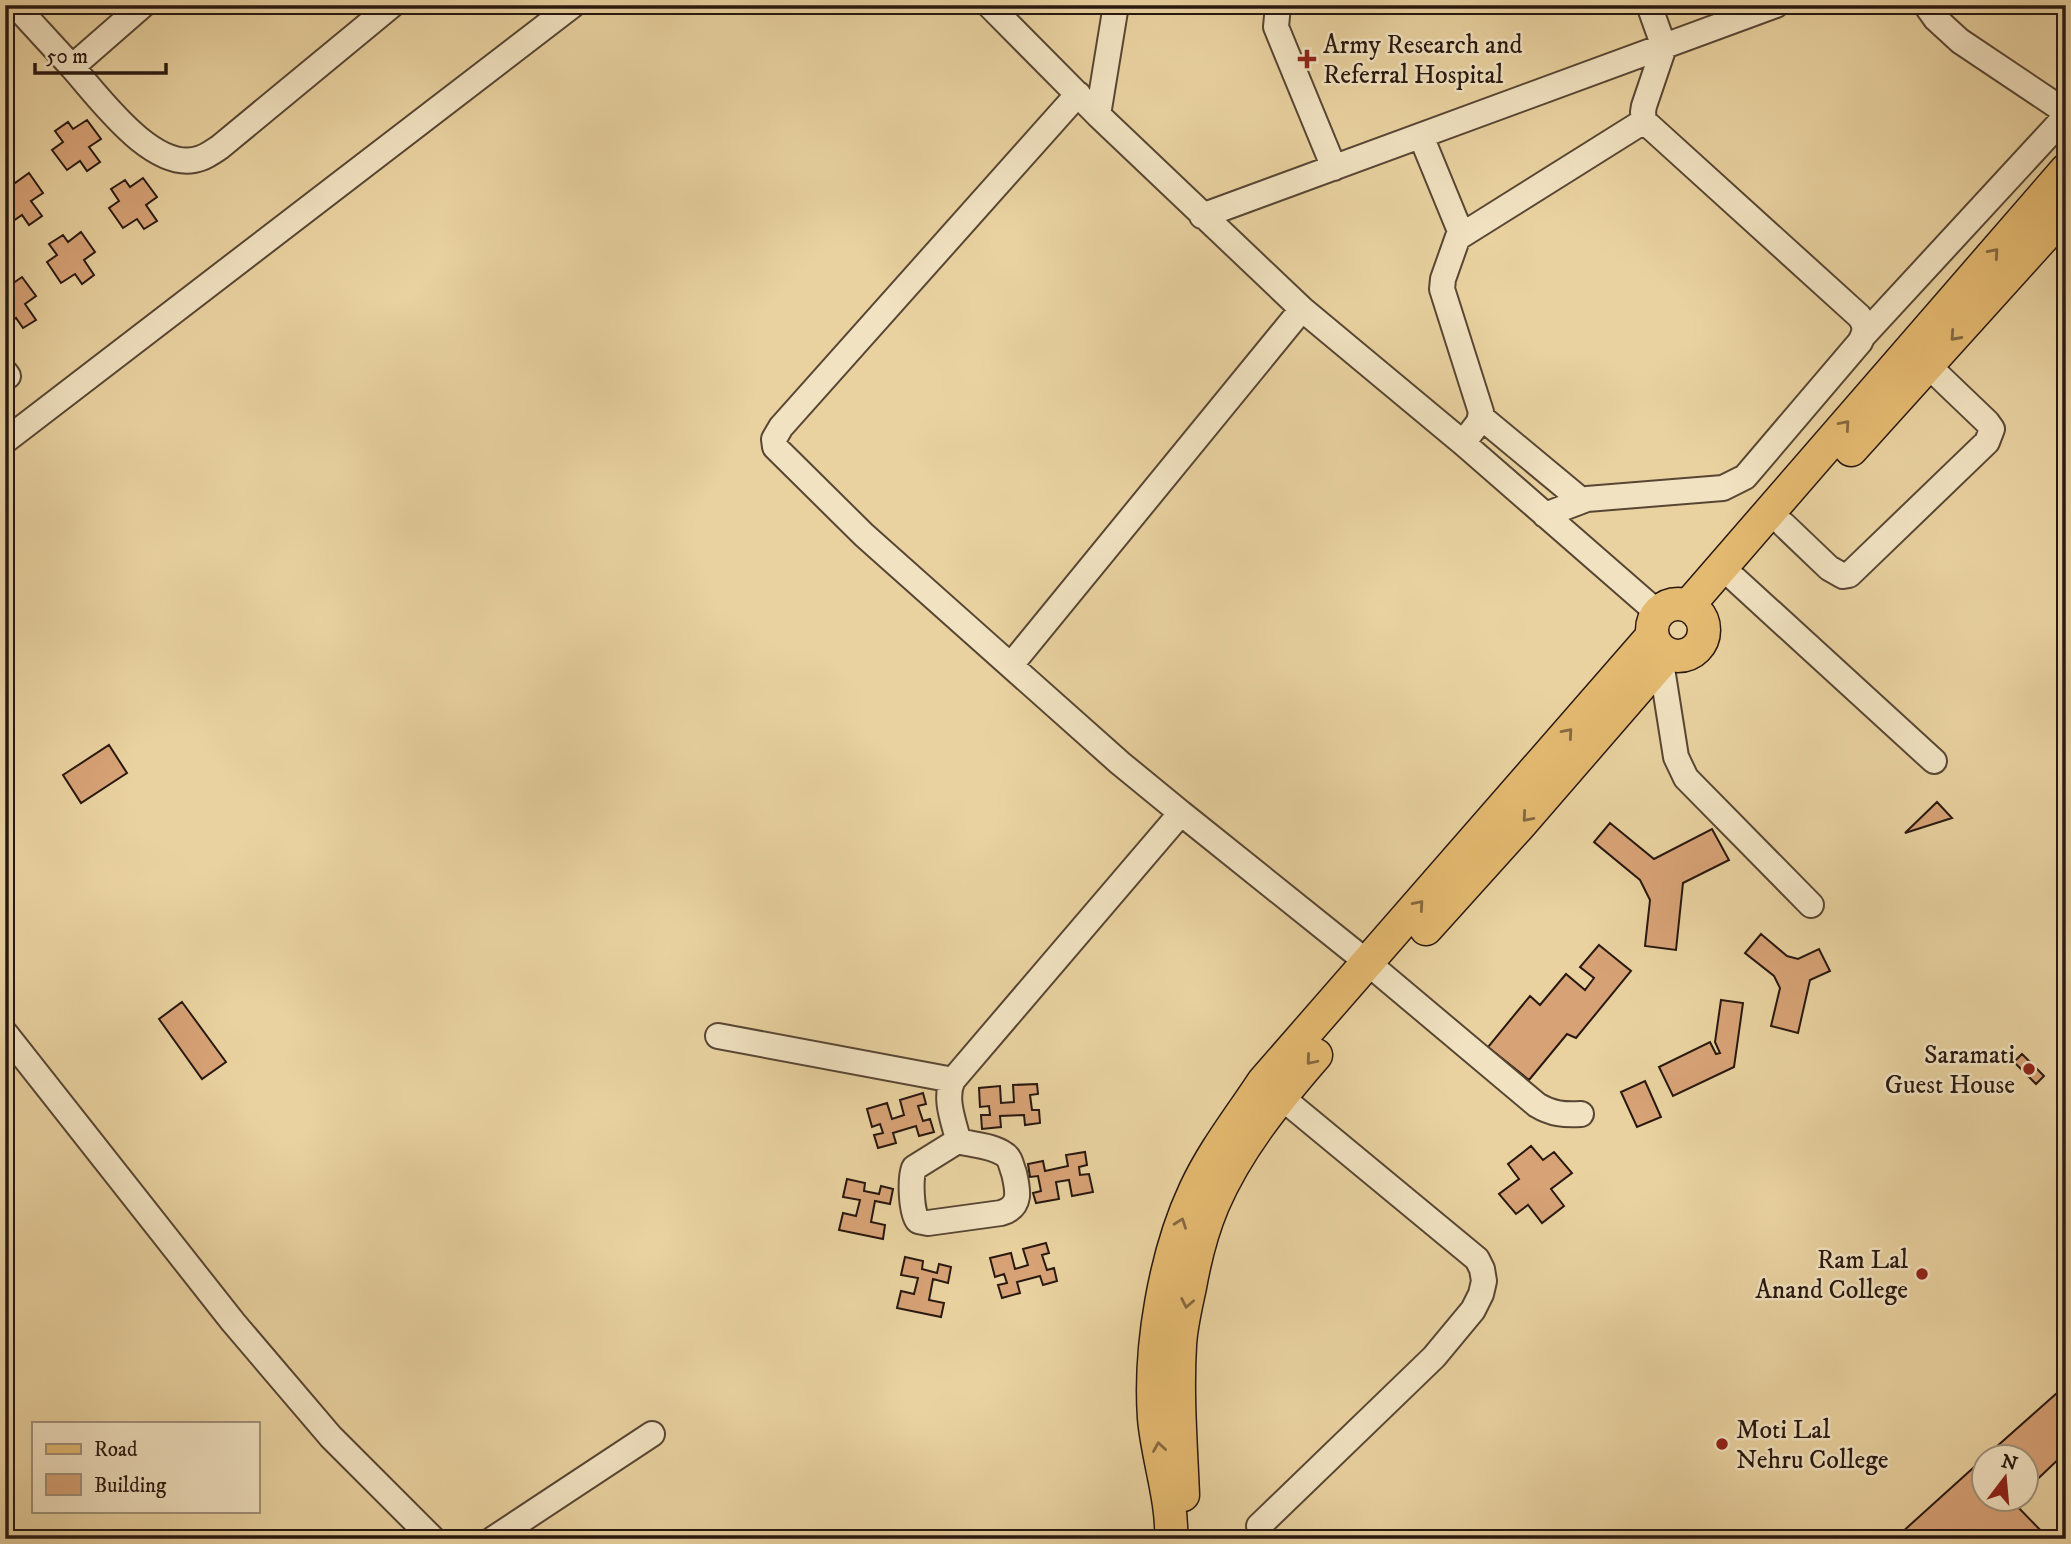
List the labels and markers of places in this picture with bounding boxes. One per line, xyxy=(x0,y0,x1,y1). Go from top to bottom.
place label: Army Research and Referral Hospital xyxy=(1323,29,1522,92)
marker: Army Research and Referral Hospital xyxy=(1297,49,1317,69)
place label: Saramati Guest House xyxy=(1885,1039,2015,1102)
marker: Saramati Guest House xyxy=(2021,1061,2037,1077)
place label: Ram Lal Anand College xyxy=(1755,1244,1908,1307)
marker: Ram Lal Anand College xyxy=(1914,1266,1930,1282)
place label: Moti Lal Nehru College xyxy=(1736,1414,1889,1477)
marker: Moti Lal Nehru College xyxy=(1714,1436,1730,1452)

